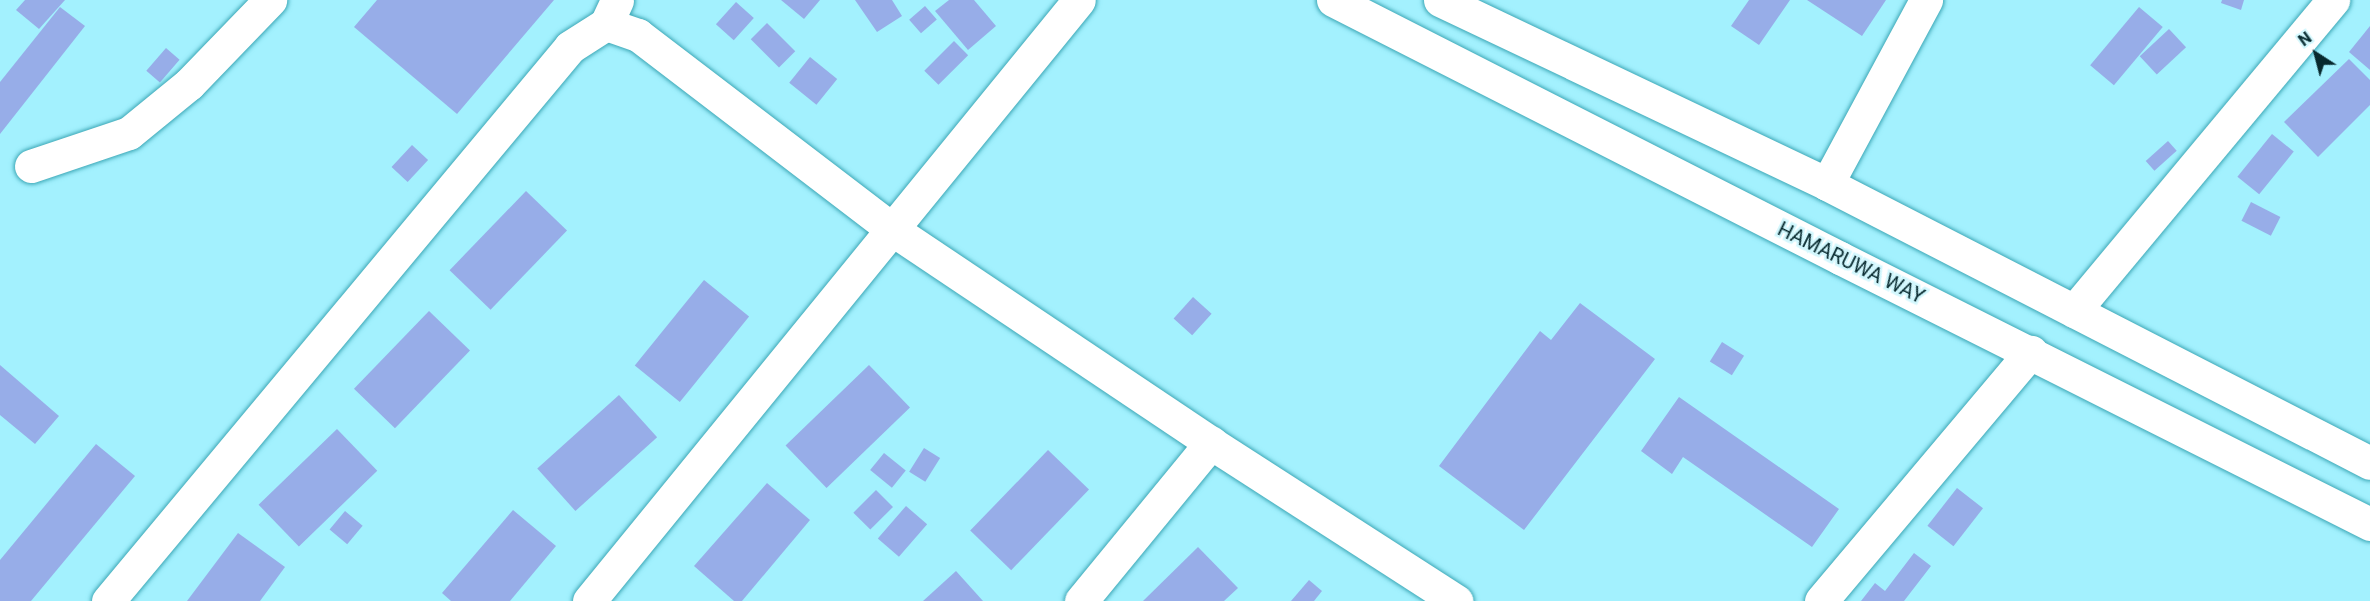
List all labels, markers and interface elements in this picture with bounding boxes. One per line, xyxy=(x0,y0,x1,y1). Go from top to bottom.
north arrow xyxy=(2286,24,2346,84)
text: N xyxy=(2295,28,2315,50)
street label: HAMARUWA WAY xyxy=(1774,217,1928,309)

